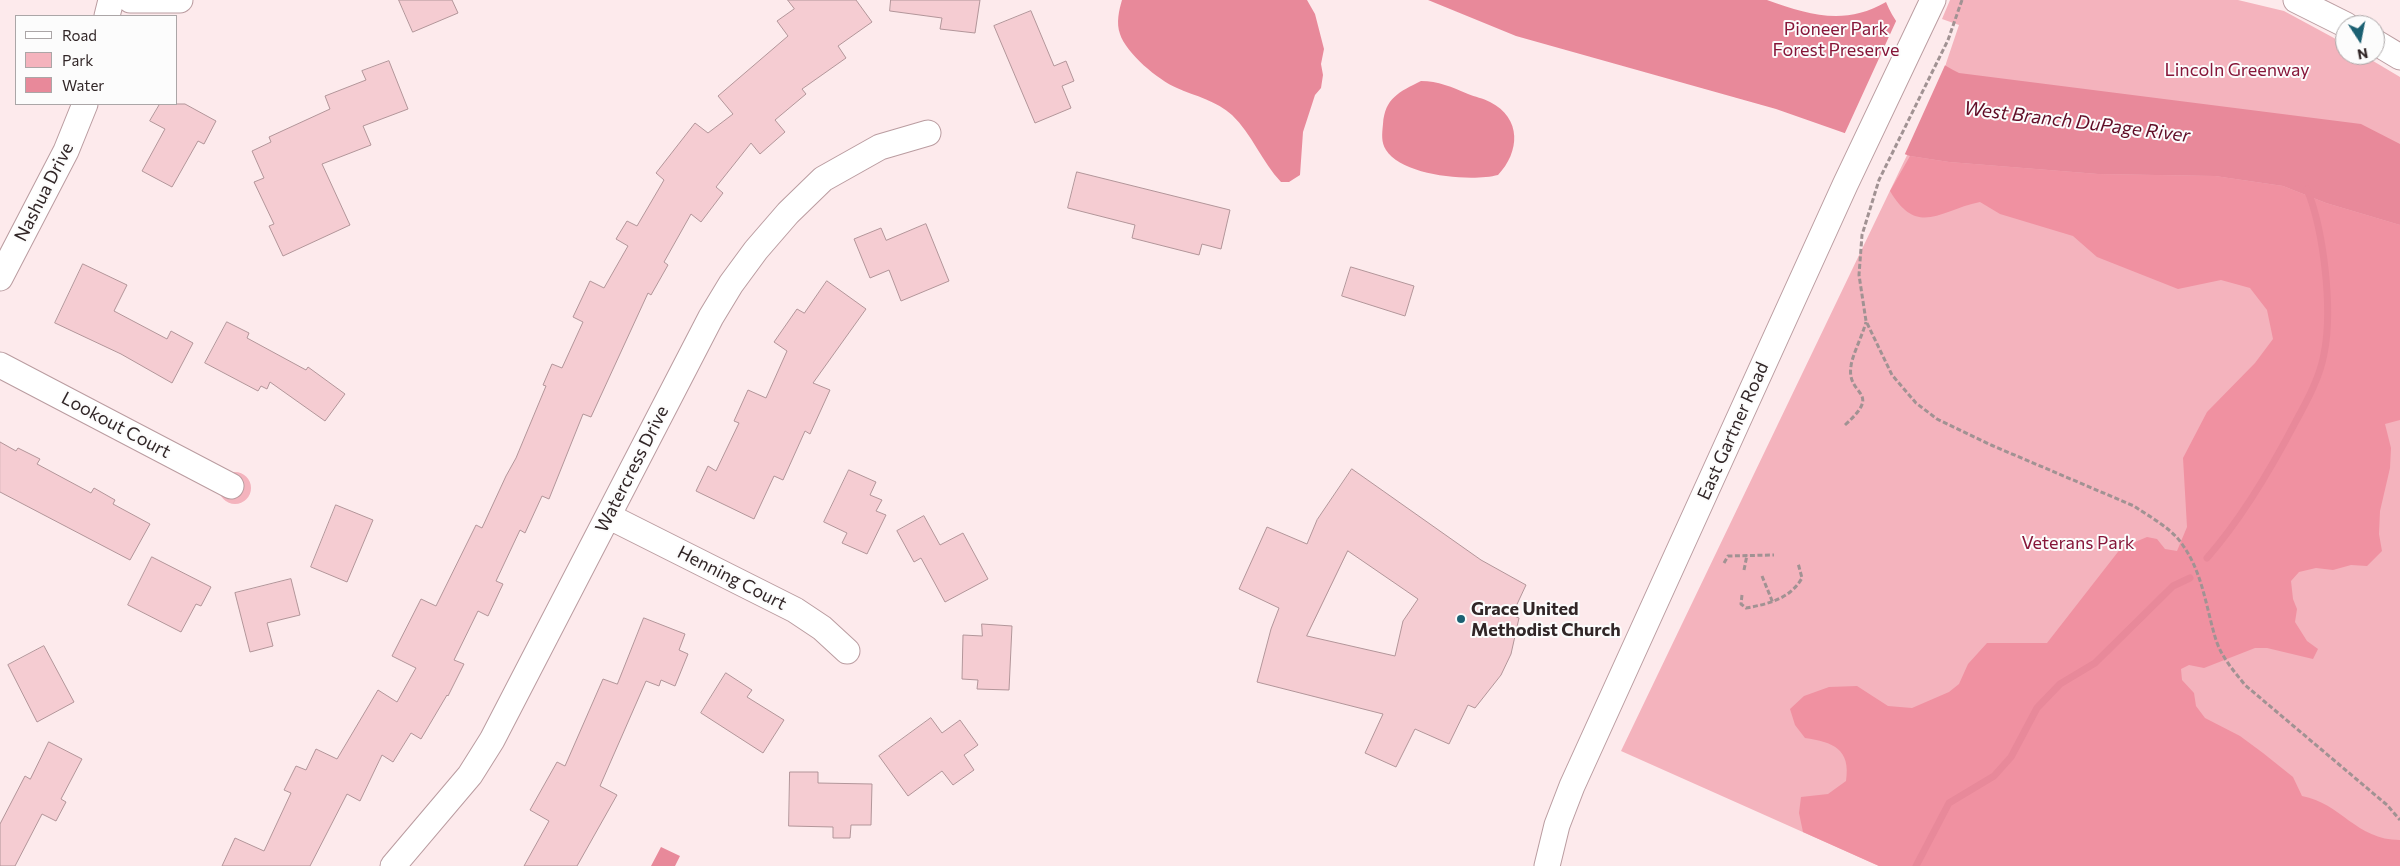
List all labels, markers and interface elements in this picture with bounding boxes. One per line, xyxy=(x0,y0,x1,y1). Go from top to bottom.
legend xyxy=(15,15,178,105)
north arrow xyxy=(2335,15,2385,65)
park label: Pioneer Park Forest Preserve xyxy=(1773,18,1899,60)
text: Road xyxy=(62,26,97,44)
text: N xyxy=(2356,45,2370,64)
text: Park xyxy=(62,51,93,69)
park label: Lincoln Greenway xyxy=(2164,59,2310,81)
text: Water xyxy=(62,76,104,94)
water label: West Branch DuPage River xyxy=(1963,97,2191,147)
street label: Nashua Drive xyxy=(10,139,78,245)
street label: East Gartner Road xyxy=(1693,359,1773,503)
street label: Lookout Court xyxy=(58,387,174,463)
street label: Watercress Drive xyxy=(591,402,673,536)
park label: Veterans Park xyxy=(2021,532,2135,554)
street label: Henning Court xyxy=(674,541,790,615)
place label: Grace United Methodist Church xyxy=(1471,598,1621,640)
marker: Grace United Methodist Church xyxy=(1455,613,1467,625)

